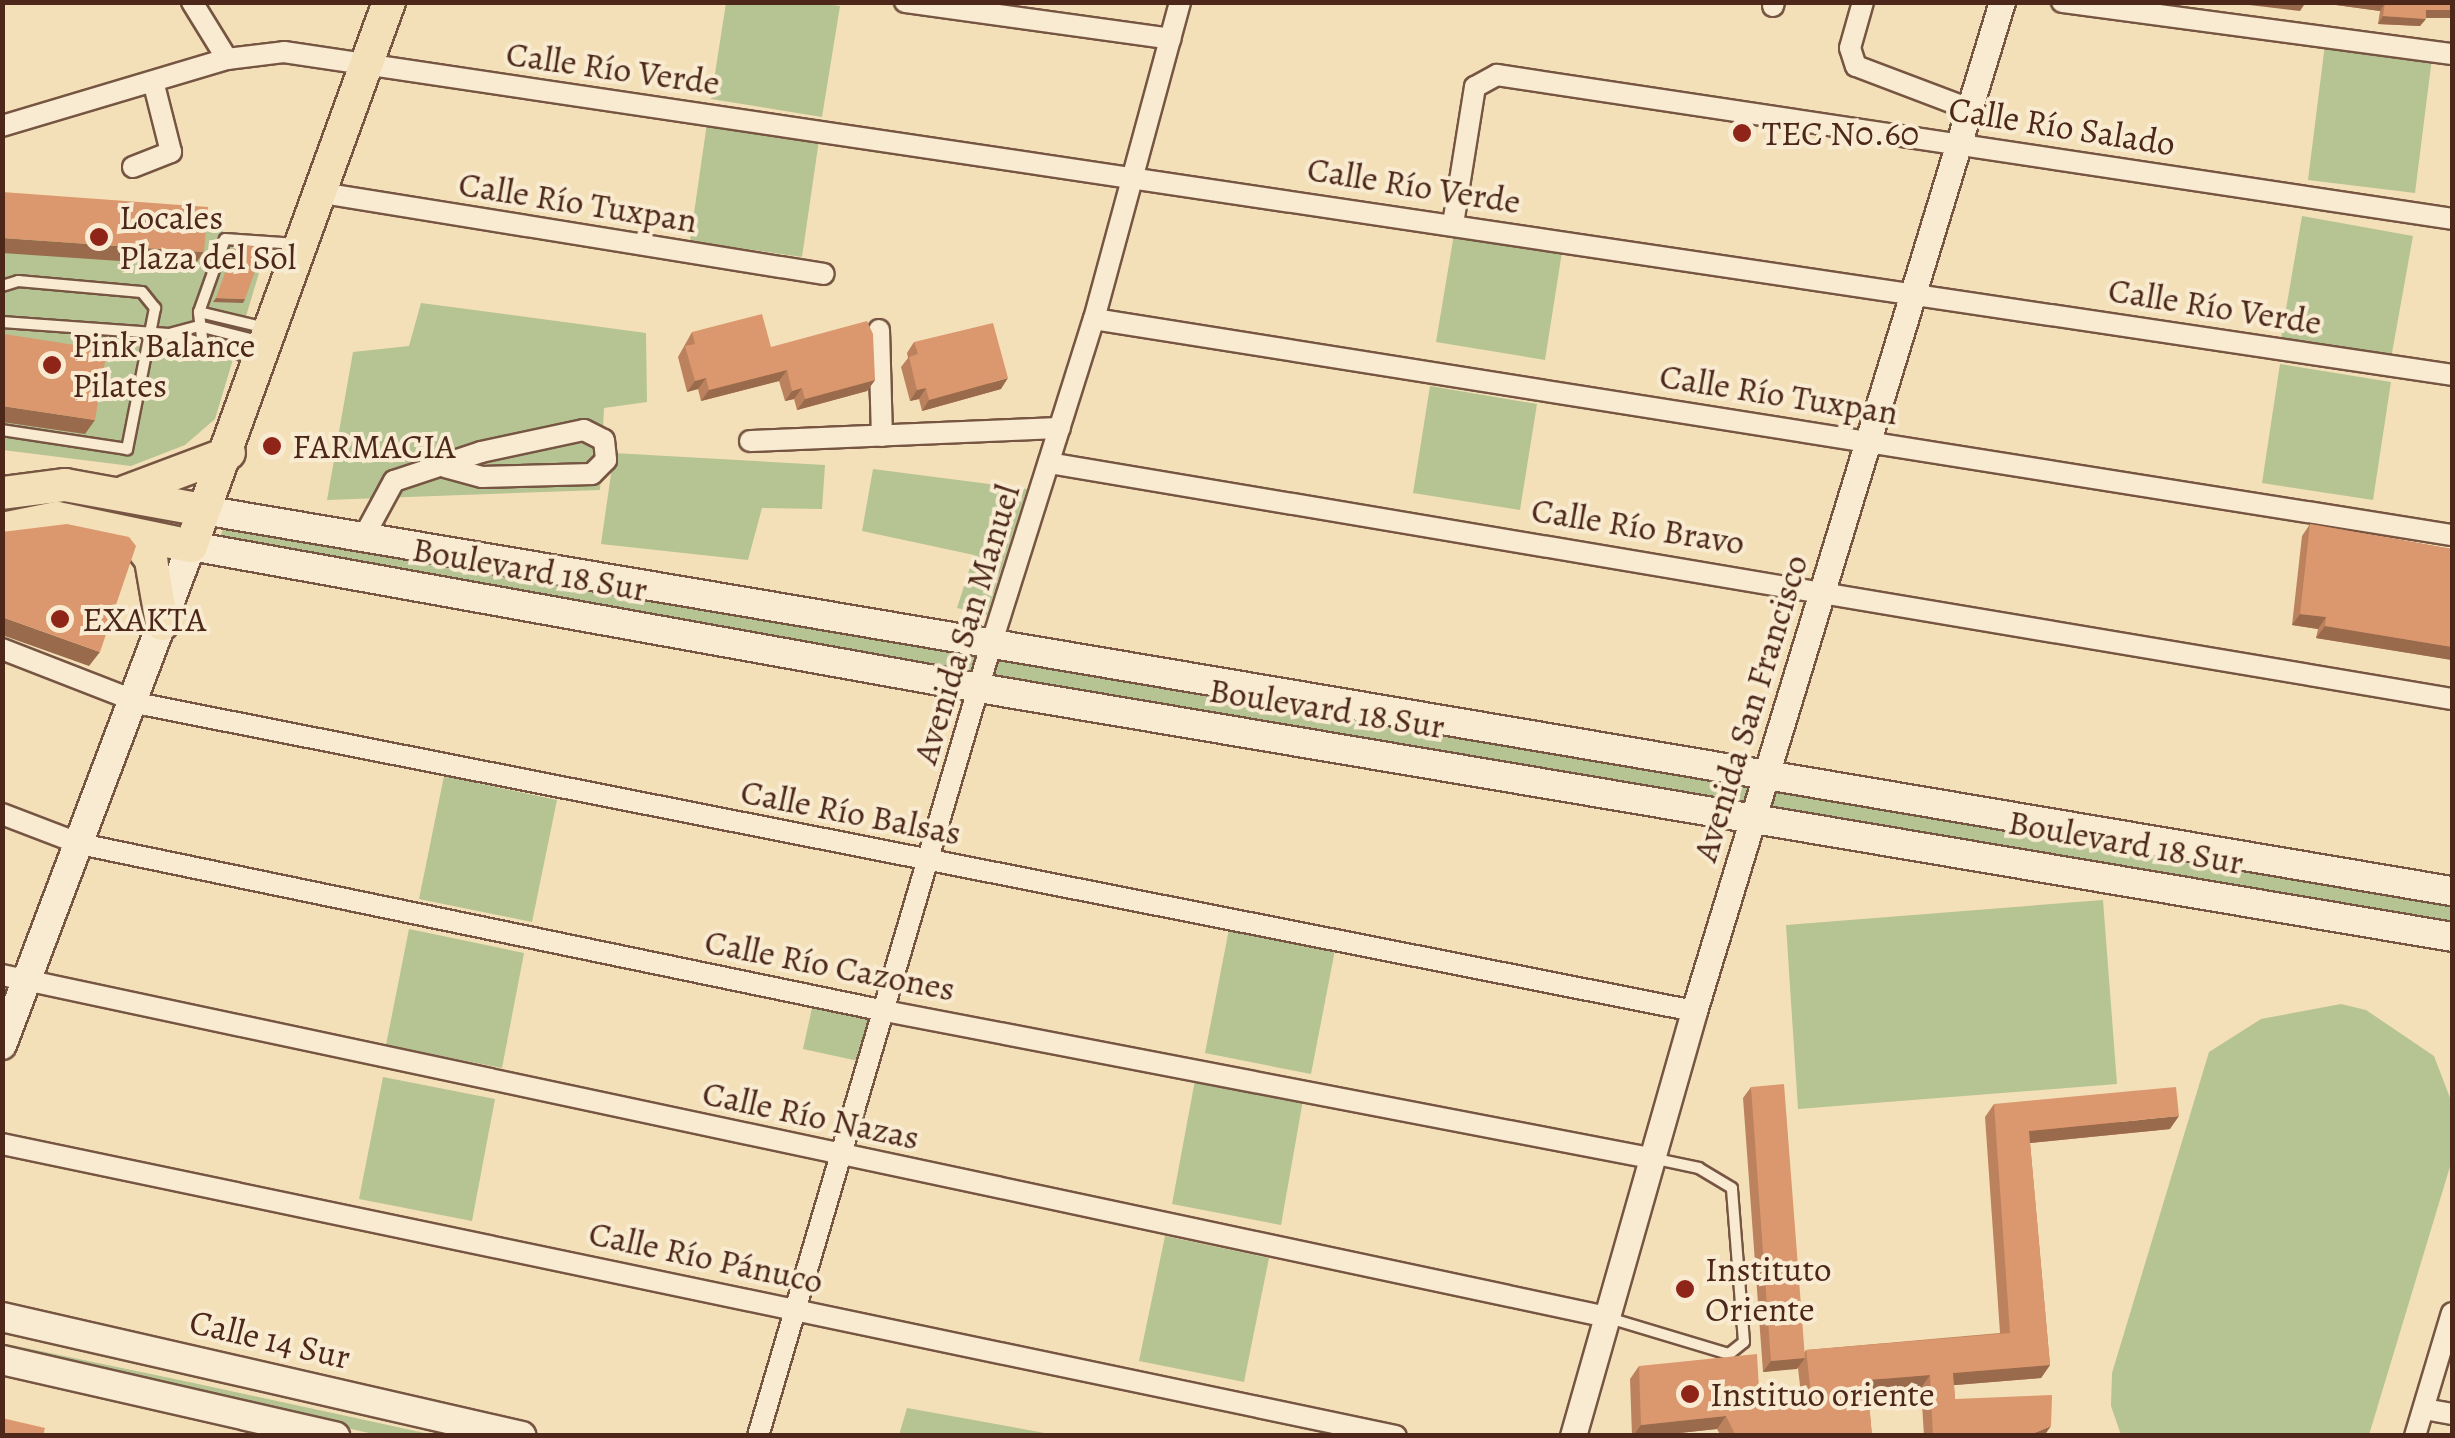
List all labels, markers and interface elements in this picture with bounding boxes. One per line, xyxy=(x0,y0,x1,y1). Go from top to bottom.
street label: Calle Río Verde xyxy=(504,32,722,104)
street label: Calle Río Salado xyxy=(1946,87,2178,165)
place label: TEC N0.60 xyxy=(1762,112,1919,154)
marker: TEC N0.60 xyxy=(1731,122,1753,144)
street label: Calle Río Verde xyxy=(1304,147,1524,223)
street label: Calle Río Tuxpan xyxy=(456,162,700,242)
place label: Locales Plaza del Sol xyxy=(119,196,296,278)
marker: Locales Plaza del Sol xyxy=(88,226,110,248)
street label: Calle Río Verde xyxy=(2105,268,2325,344)
place label: Pink Balance Pilates xyxy=(72,324,256,406)
marker: Pink Balance Pilates xyxy=(41,354,63,376)
street label: Calle Río Tuxpan xyxy=(1657,354,1901,434)
place label: FARMACIA xyxy=(292,425,456,467)
marker: FARMACIA xyxy=(261,435,283,457)
street label: Avenida San Manuel xyxy=(904,479,1028,769)
street label: Calle Río Bravo xyxy=(1529,488,1747,564)
street label: Boulevard 18 Sur xyxy=(409,528,651,610)
street label: Avenida San Francisco xyxy=(1683,550,1817,866)
place label: EXAKTA xyxy=(82,598,206,640)
marker: EXAKTA xyxy=(47,606,73,632)
street label: Boulevard 18 Sur xyxy=(1206,669,1448,747)
street label: Calle Río Balsas xyxy=(737,770,965,854)
street label: Boulevard 18 Sur xyxy=(2005,801,2247,883)
street label: Calle Río Cazones xyxy=(701,920,959,1010)
street label: Calle Río Nazas xyxy=(699,1072,923,1158)
street label: Calle Río Pánuco xyxy=(585,1212,827,1302)
place label: Instituto Oriente xyxy=(1705,1248,1831,1330)
marker: Instituto Oriente xyxy=(1674,1278,1696,1300)
street label: Calle 14 Sur xyxy=(186,1300,354,1378)
place label: Instituo oriente xyxy=(1710,1373,1935,1415)
marker: Instituo oriente xyxy=(1679,1383,1701,1405)

